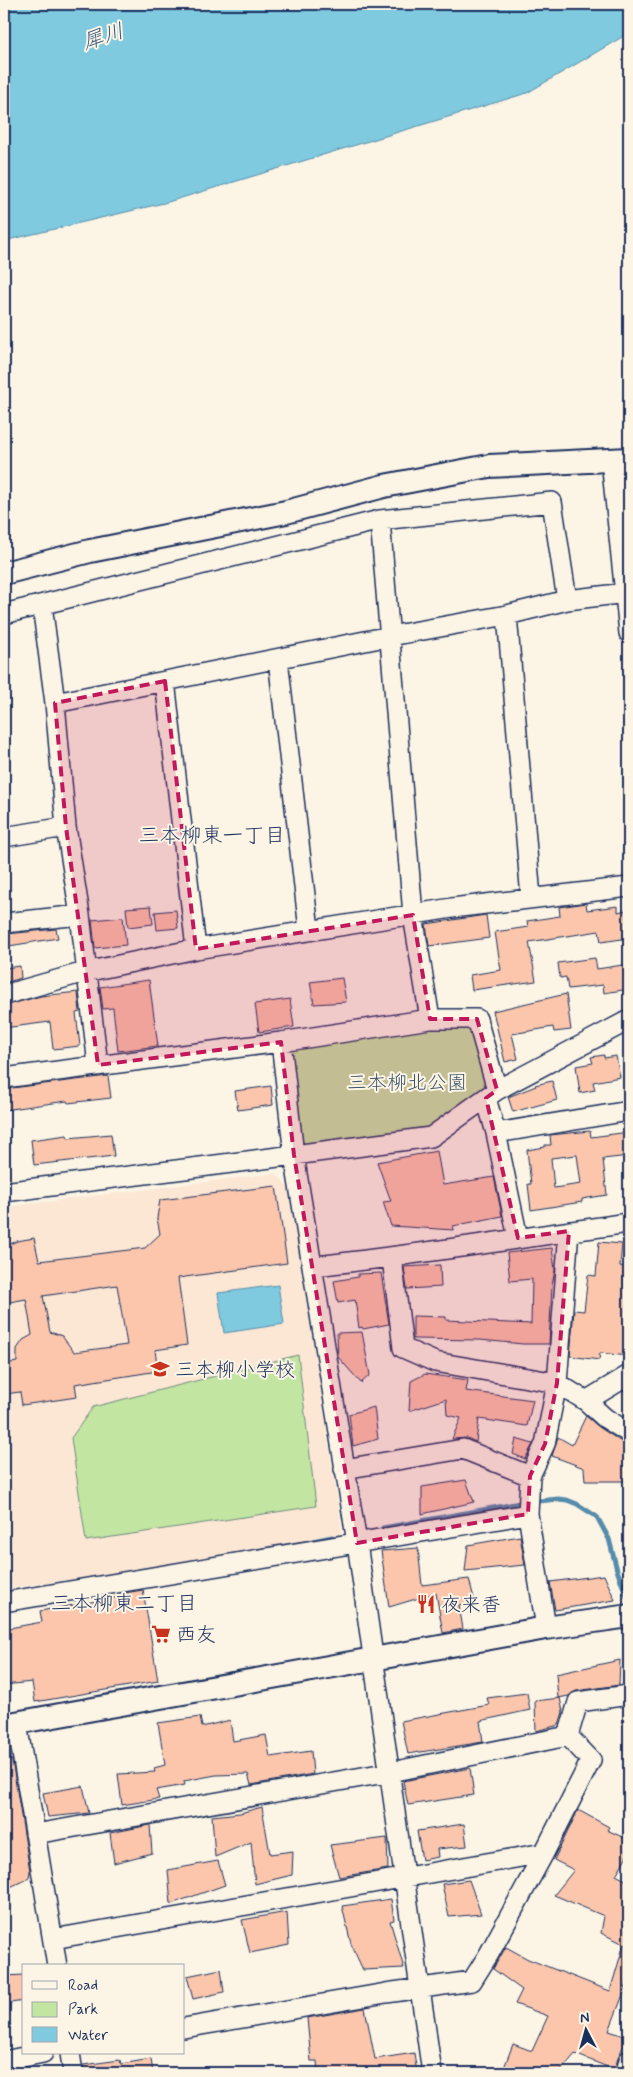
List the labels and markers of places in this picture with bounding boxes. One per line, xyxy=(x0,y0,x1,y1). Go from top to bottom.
place label: 三本柳小学校 xyxy=(175,1357,295,1384)
school or university icon: 三本柳小学校 xyxy=(149,1358,171,1380)
place label: 夜来香 xyxy=(441,1592,501,1619)
restaurant icon: 夜来香 xyxy=(415,1593,437,1615)
place label: 西友 xyxy=(176,1622,216,1649)
supermarket icon: 西友 xyxy=(150,1623,172,1645)

